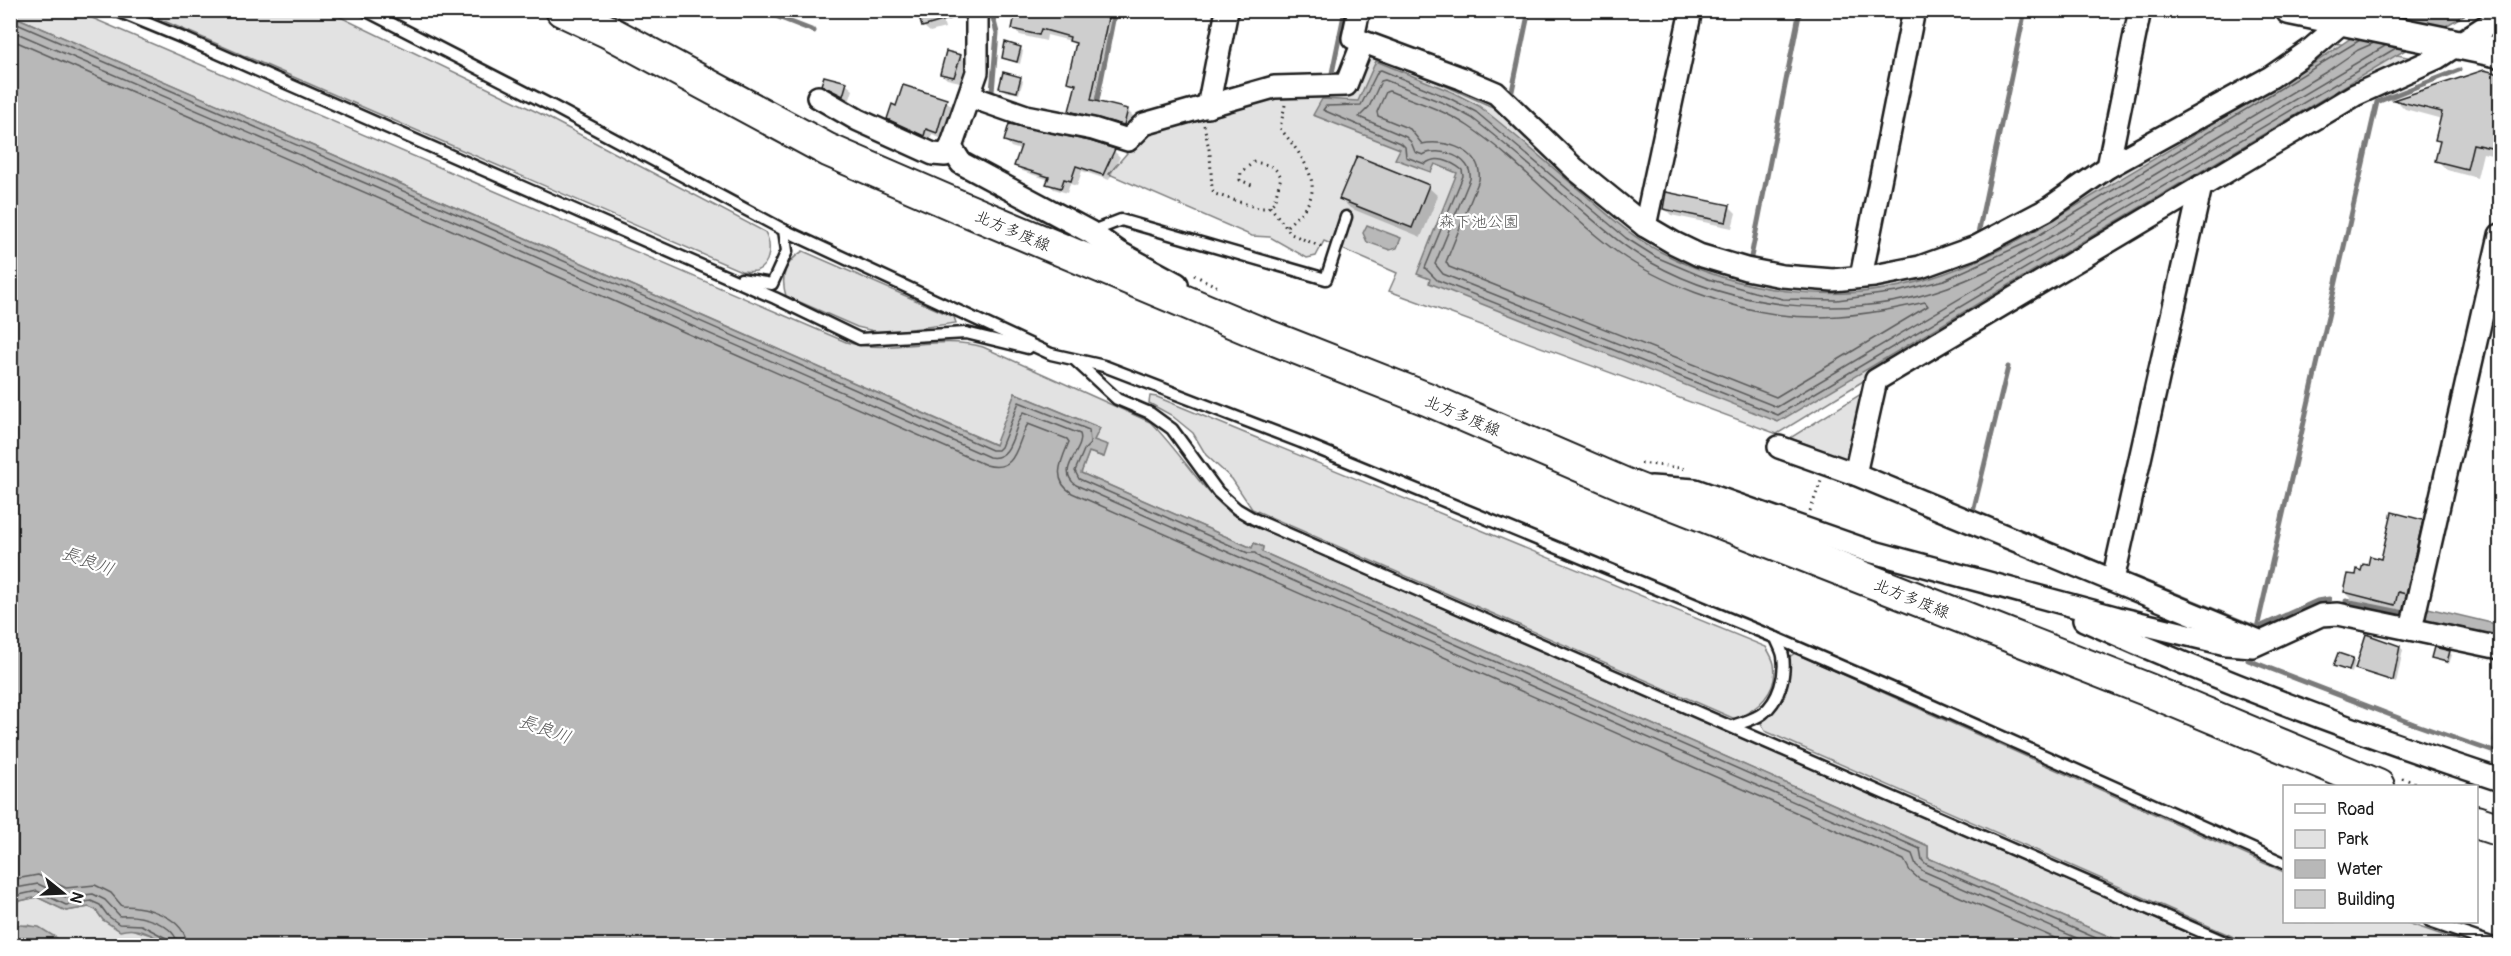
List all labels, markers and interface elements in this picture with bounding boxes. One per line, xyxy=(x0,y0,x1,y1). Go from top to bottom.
street label: 北方多度線 xyxy=(972,206,1053,256)
park label: 森下池公園 xyxy=(1439,212,1519,232)
street label: 北方多度線 xyxy=(1422,391,1503,441)
water label: 長良川 xyxy=(59,541,117,582)
street label: 北方多度線 xyxy=(1871,575,1952,623)
water label: 長良川 xyxy=(516,709,574,750)
legend xyxy=(2283,785,2478,923)
text: Road xyxy=(2337,798,2374,821)
text: Park xyxy=(2337,828,2369,851)
text: Water xyxy=(2337,858,2383,881)
north arrow xyxy=(33,863,93,923)
text: Building xyxy=(2337,888,2395,911)
text: N xyxy=(65,889,87,906)

